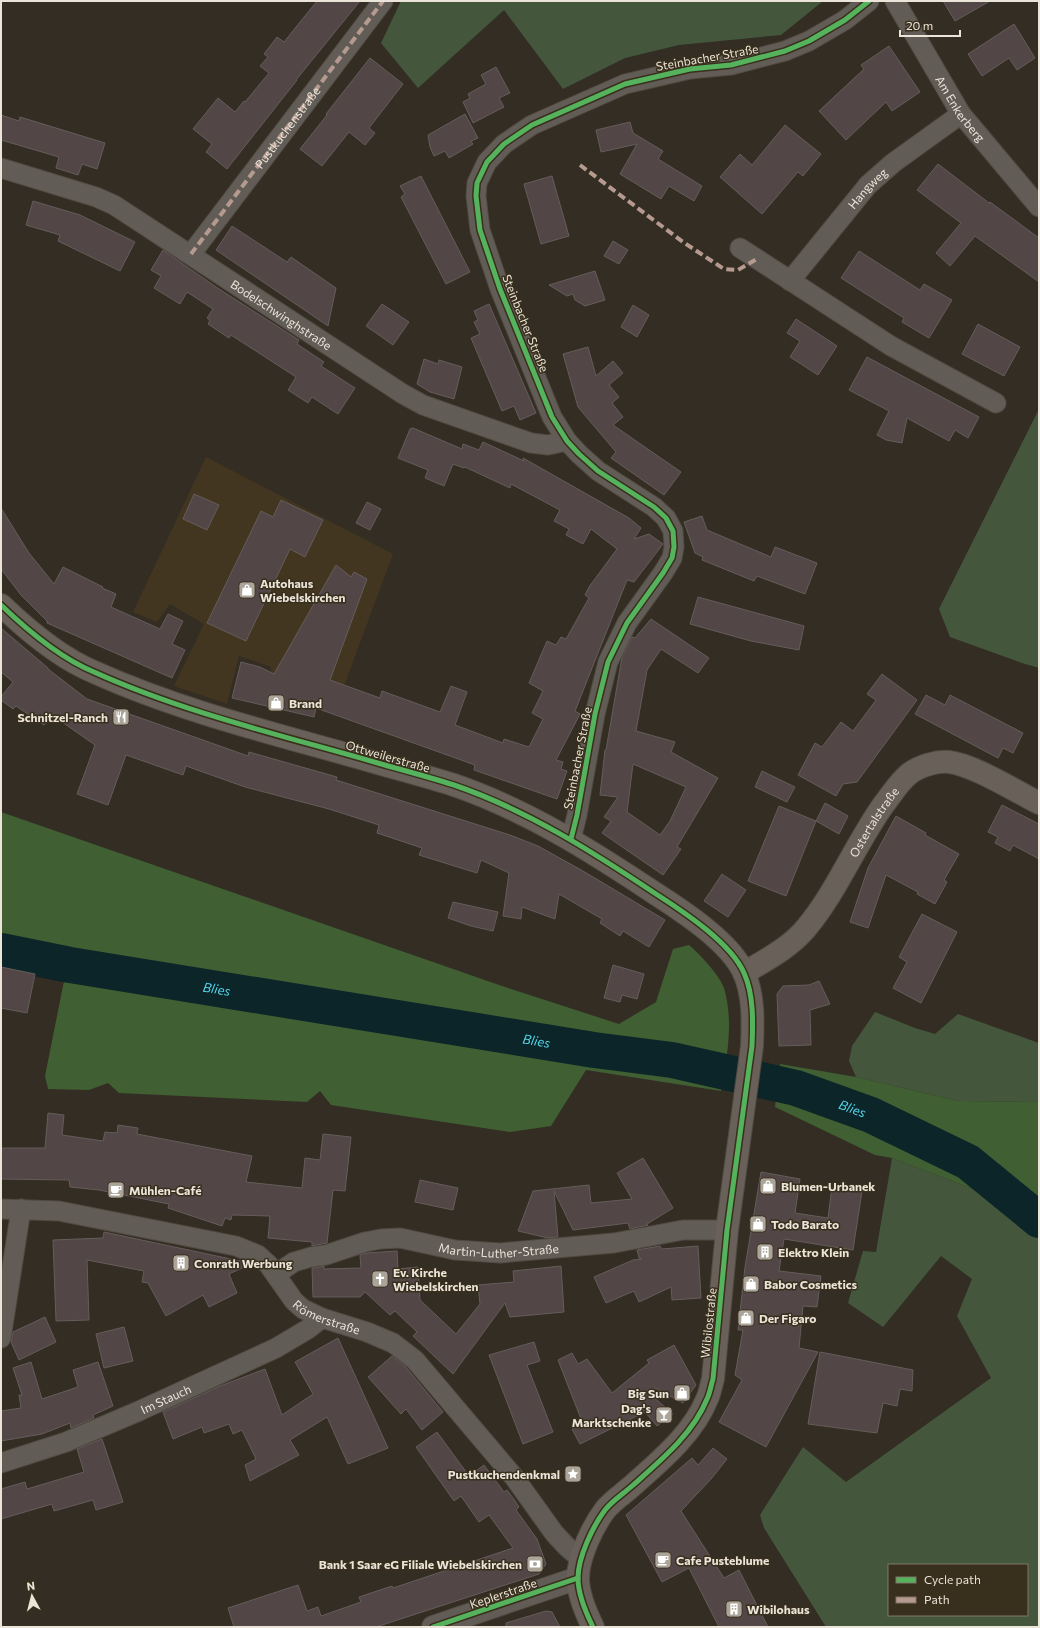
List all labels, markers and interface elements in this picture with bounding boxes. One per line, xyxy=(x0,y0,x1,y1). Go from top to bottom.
scale bar xyxy=(900,12,960,38)
text: 20 m xyxy=(906,18,933,32)
street label: Steinbacher Straße xyxy=(655,41,759,73)
street label: Am Enkerberg xyxy=(933,73,988,145)
street label: Pustkuchenstraße xyxy=(252,84,323,171)
street label: Hangweg xyxy=(845,164,890,211)
street label: Steinbacher Straße xyxy=(500,272,552,374)
street label: Bodelschwinghstraße xyxy=(228,276,334,352)
place label: Autohaus Wiebelskirchen xyxy=(260,576,346,604)
shop icon: Autohaus Wiebelskirchen xyxy=(237,580,257,600)
shop icon: Brand xyxy=(266,693,286,713)
place label: Brand xyxy=(289,696,322,710)
street label: Steinbacher Straße xyxy=(560,706,594,810)
restaurant icon: Schnitzel-Ranch xyxy=(111,707,131,727)
place label: Schnitzel-Ranch xyxy=(18,710,108,724)
street label: Ottweilerstraße xyxy=(344,737,432,775)
street label: Ostertalstraße xyxy=(846,784,901,859)
water label: Blies xyxy=(202,979,232,999)
water label: Blies xyxy=(521,1031,552,1051)
water label: Blies xyxy=(837,1096,868,1121)
shop icon: Blumen-Urbanek xyxy=(758,1176,778,1196)
place label: Blumen-Urbanek xyxy=(781,1179,875,1193)
cafe icon: Mühlen-Café xyxy=(106,1180,126,1200)
place label: Mühlen-Café xyxy=(129,1183,201,1197)
shop icon: Todo Barato xyxy=(748,1214,768,1234)
place label: Todo Barato xyxy=(771,1217,839,1231)
street label: Martin-Luther-Straße xyxy=(437,1240,559,1260)
building icon: Elektro Klein xyxy=(755,1242,775,1262)
place label: Elektro Klein xyxy=(778,1245,849,1259)
building icon: Conrath Werbung xyxy=(171,1253,191,1273)
place label: Conrath Werbung xyxy=(194,1256,293,1270)
place label: Ev. Kirche Wiebelskirchen xyxy=(393,1265,479,1293)
church icon: Ev. Kirche Wiebelskirchen xyxy=(370,1269,390,1289)
shop icon: Babor Cosmetics xyxy=(741,1274,761,1294)
place label: Babor Cosmetics xyxy=(764,1277,858,1291)
street label: Wibilostraße xyxy=(697,1287,719,1359)
street label: Römerstraße xyxy=(290,1297,362,1336)
shop icon: Der Figaro xyxy=(736,1308,756,1328)
place label: Der Figaro xyxy=(759,1311,816,1325)
street label: Im Stauch xyxy=(138,1381,193,1416)
shop icon: Big Sun xyxy=(672,1383,692,1403)
place label: Big Sun xyxy=(628,1386,669,1400)
place label: Dag's Marktschenke xyxy=(572,1401,651,1429)
bar icon: Dag's Marktschenke xyxy=(654,1405,674,1425)
place icon: Pustkuchendenkmal xyxy=(563,1464,583,1484)
place label: Pustkuchendenkmal xyxy=(448,1467,560,1481)
cafe icon: Cafe Pusteblume xyxy=(653,1550,673,1570)
place label: Cafe Pusteblume xyxy=(676,1553,769,1567)
bank icon: Bank 1 Saar eG Filiale Wiebelskirchen xyxy=(525,1554,545,1574)
place label: Bank 1 Saar eG Filiale Wiebelskirchen xyxy=(319,1557,522,1571)
legend xyxy=(888,1564,1028,1616)
text: Cycle path xyxy=(924,1572,981,1586)
street label: Keplerstraße xyxy=(468,1575,538,1611)
north arrow xyxy=(12,1576,52,1616)
text: N xyxy=(26,1579,36,1593)
text: Path xyxy=(924,1592,950,1606)
building icon: Wibilohaus xyxy=(724,1599,744,1619)
place label: Wibilohaus xyxy=(747,1602,810,1616)

